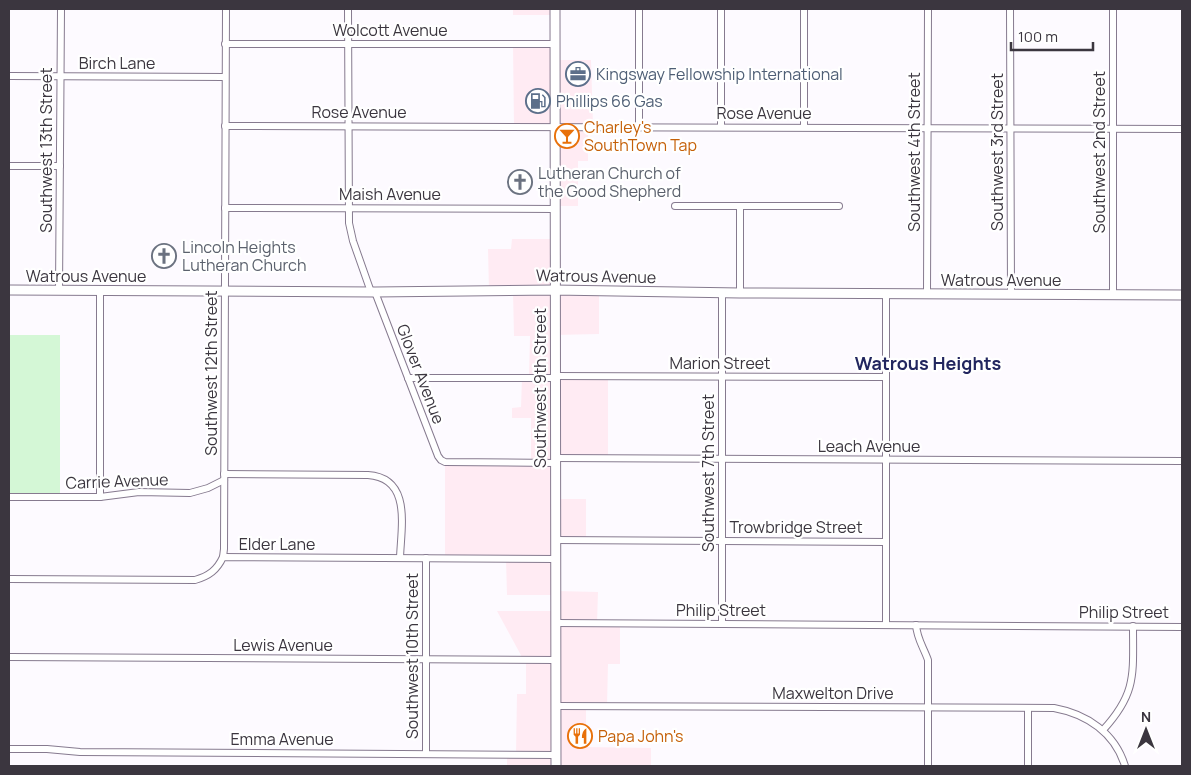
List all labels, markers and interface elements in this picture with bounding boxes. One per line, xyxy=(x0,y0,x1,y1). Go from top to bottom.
street label: Wolcott Avenue xyxy=(332,19,448,41)
scale bar xyxy=(1011,20,1094,52)
text: 100 m xyxy=(1018,26,1058,47)
street label: Birch Lane xyxy=(79,52,155,74)
office icon: Kingsway Fellowship International xyxy=(565,61,591,87)
place label: Kingsway Fellowship International xyxy=(596,63,843,85)
street label: Southwest 13th Street xyxy=(35,67,57,233)
street label: Southwest 2nd Street xyxy=(1088,71,1110,233)
street label: Southwest 4th Street xyxy=(903,72,925,232)
street label: Southwest 3rd Street xyxy=(986,73,1008,231)
fuel station icon: Phillips 66 Gas xyxy=(525,88,551,114)
place label: Phillips 66 Gas xyxy=(556,90,663,112)
street label: Rose Avenue xyxy=(311,101,407,123)
street label: Rose Avenue xyxy=(716,102,812,124)
place label: Charley's SouthTown Tap xyxy=(584,116,697,156)
bar icon: Charley's SouthTown Tap xyxy=(554,123,580,149)
place label: Lutheran Church of the Good Shepherd xyxy=(538,162,681,202)
church icon: Lutheran Church of the Good Shepherd xyxy=(507,169,533,195)
street label: Maish Avenue xyxy=(339,183,441,205)
place label: Lincoln Heights Lutheran Church xyxy=(182,236,306,276)
church icon: Lincoln Heights Lutheran Church xyxy=(151,243,177,269)
street label: Watrous Avenue xyxy=(536,264,656,288)
street label: Watrous Avenue xyxy=(26,265,146,287)
street label: Watrous Avenue xyxy=(941,269,1061,291)
street label: Southwest 12th Street xyxy=(200,290,222,456)
street label: Southwest 9th Street xyxy=(529,308,551,468)
street label: Glover Avenue xyxy=(392,321,450,427)
district label: Watrous Heights xyxy=(855,351,1001,375)
street label: Marion Street xyxy=(670,352,771,374)
street label: Southwest 7th Street xyxy=(697,394,719,552)
street label: Leach Avenue xyxy=(818,435,920,457)
street label: Carrie Avenue xyxy=(65,468,169,494)
street label: Trowbridge Street xyxy=(729,516,863,538)
street label: Elder Lane xyxy=(239,533,315,555)
street label: Southwest 10th Street xyxy=(401,573,423,739)
street label: Philip Street xyxy=(676,599,766,621)
street label: Philip Street xyxy=(1079,601,1169,623)
street label: Lewis Avenue xyxy=(233,634,333,656)
street label: Maxwelton Drive xyxy=(772,682,894,704)
north arrow xyxy=(1121,705,1171,755)
text: N xyxy=(1141,707,1151,726)
restaurant icon: Papa John's xyxy=(567,723,593,749)
place label: Papa John's xyxy=(598,725,684,747)
street label: Emma Avenue xyxy=(230,728,334,750)

